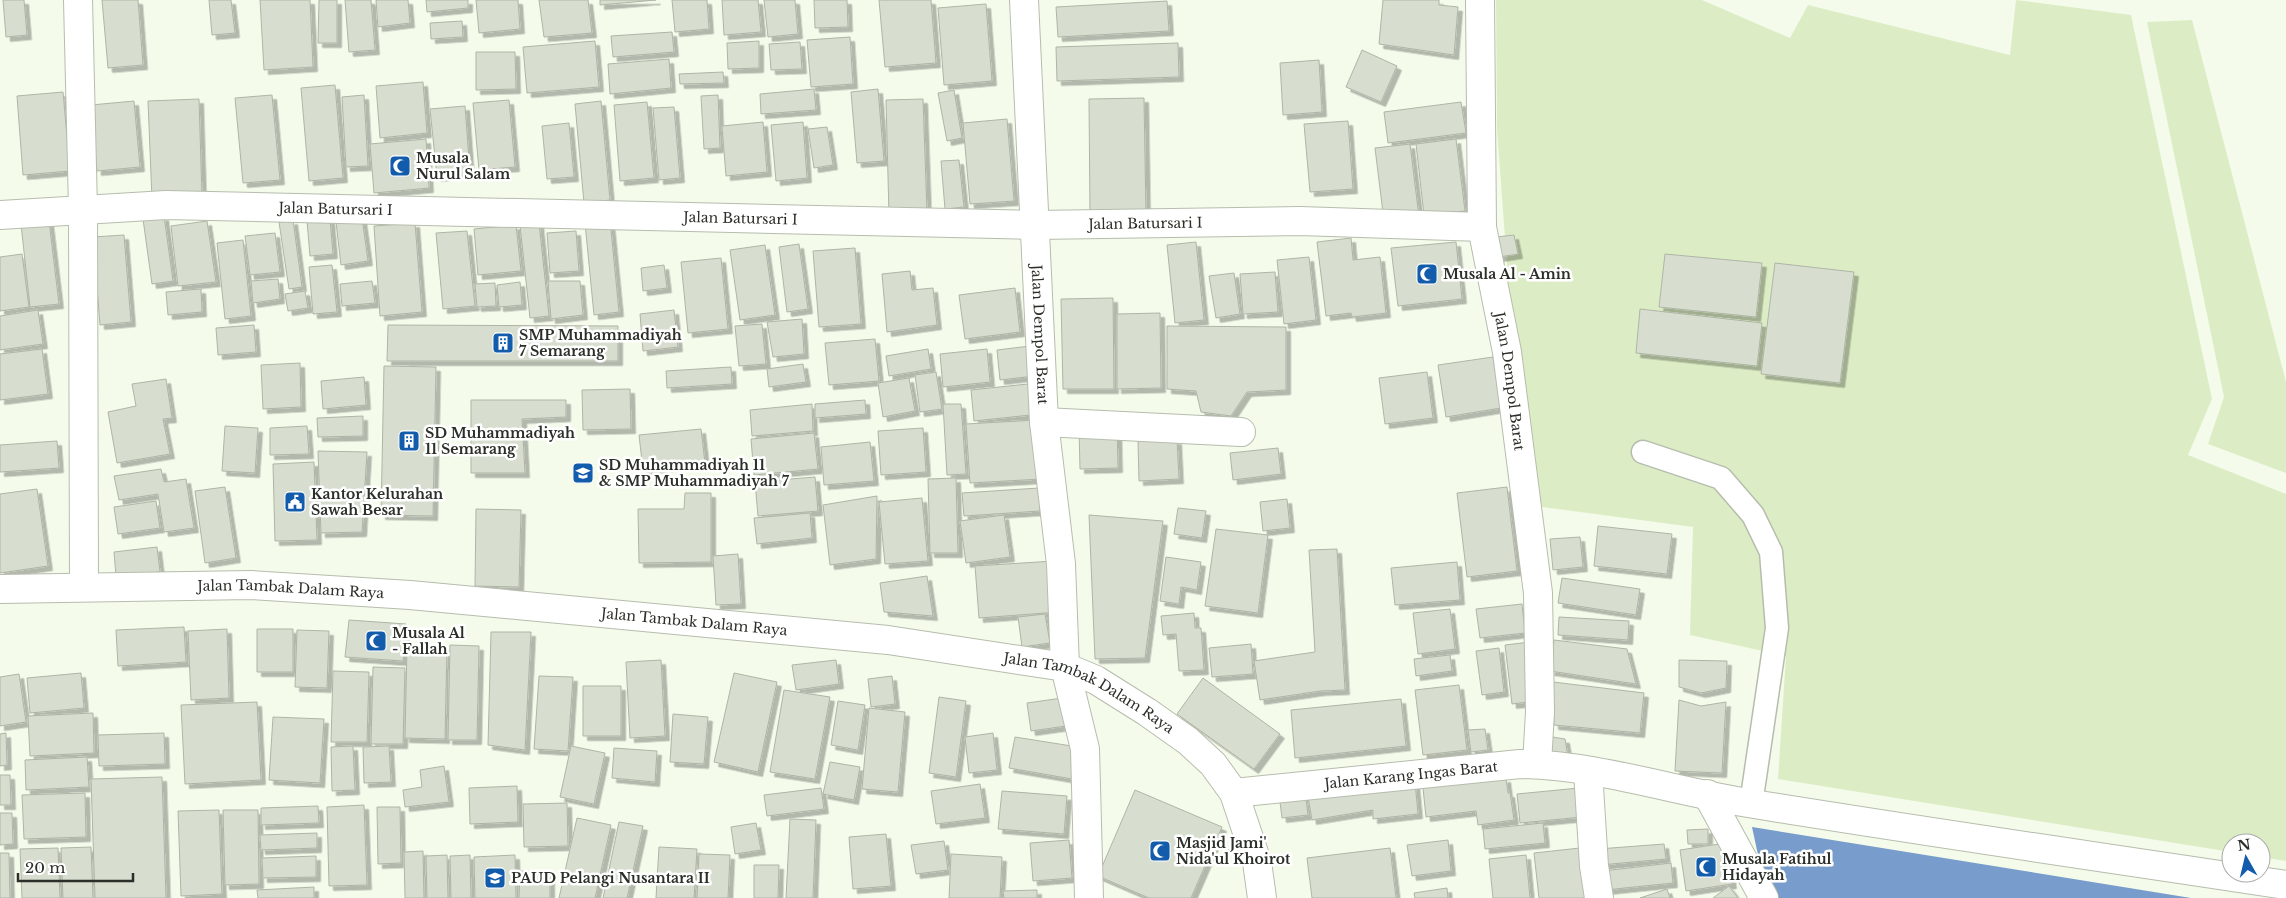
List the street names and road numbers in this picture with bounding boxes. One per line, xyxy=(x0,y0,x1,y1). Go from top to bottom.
street label: Jalan Batursari I xyxy=(276,199,393,219)
street label: Jalan Batursari I xyxy=(681,208,798,229)
street label: Jalan Batursari I xyxy=(1086,213,1203,233)
street label: Jalan Dempol Barat xyxy=(1027,262,1052,406)
street label: Jalan Dempol Barat xyxy=(1490,309,1529,452)
street label: Jalan Tambak Dalam Raya xyxy=(195,576,385,602)
street label: Jalan Tambak Dalam Raya xyxy=(599,604,789,640)
street label: Jalan Tambak Dalam Raya xyxy=(1000,648,1178,737)
street label: Jalan Karang Ingas Barat xyxy=(1322,757,1499,793)

